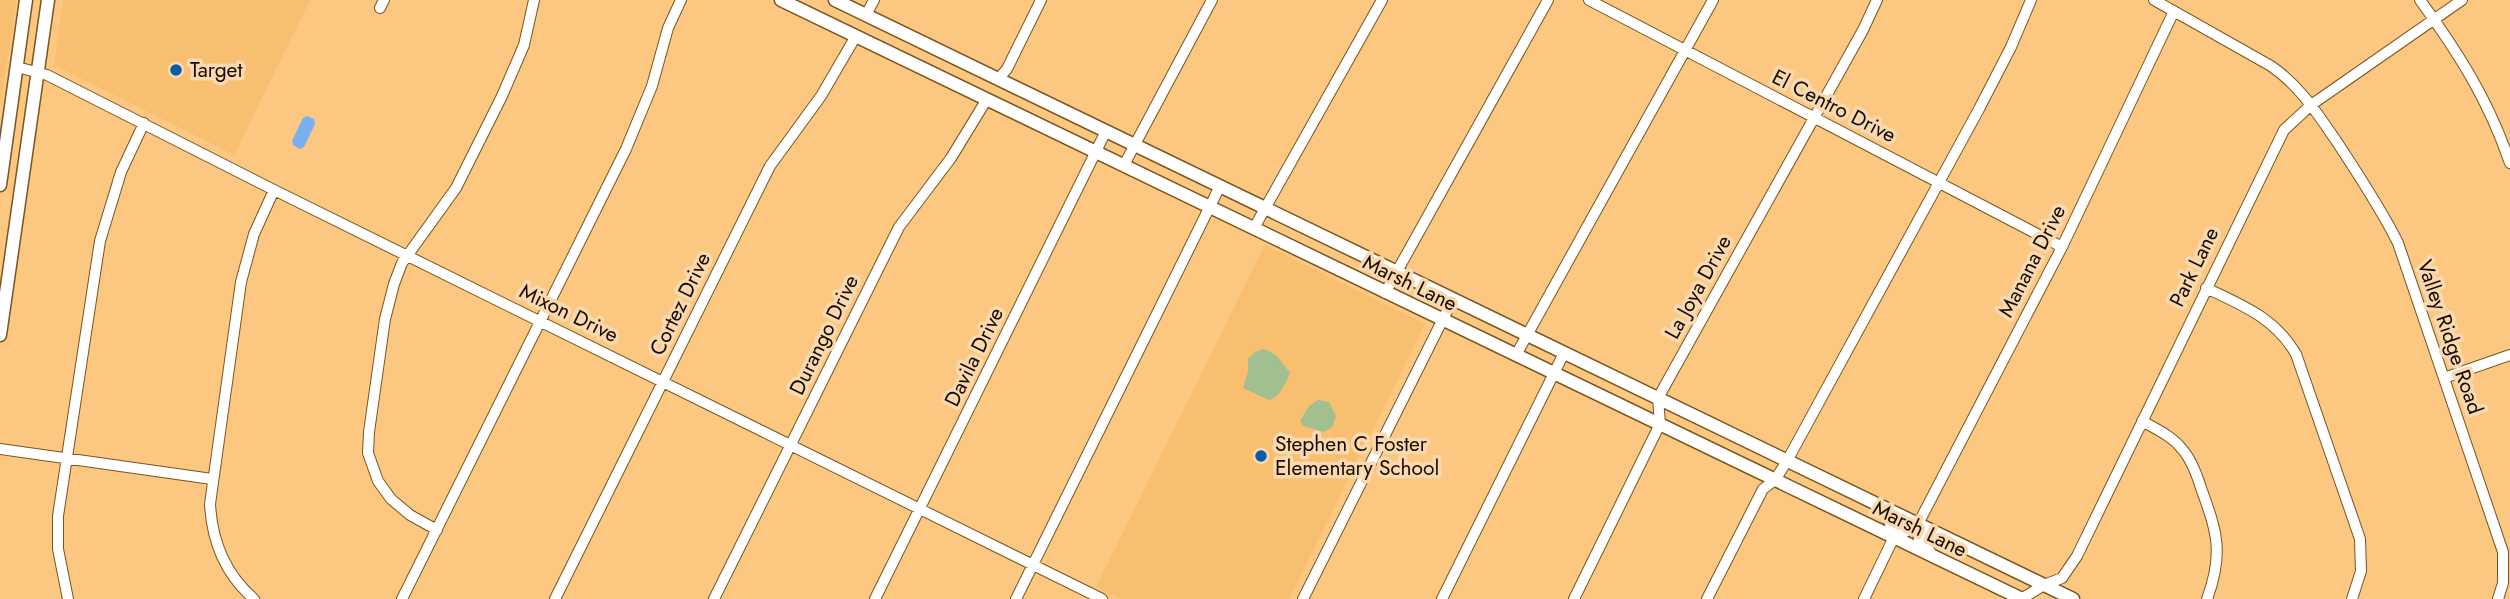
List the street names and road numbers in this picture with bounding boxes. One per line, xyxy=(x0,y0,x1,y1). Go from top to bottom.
street label: El Centro Drive xyxy=(1767,62,1901,150)
street label: Manana Drive xyxy=(1991,200,2073,322)
street label: Park Lane xyxy=(2162,222,2226,312)
street label: La Joya Drive xyxy=(1657,230,1739,344)
street label: Cortez Drive xyxy=(642,247,718,361)
street label: Marsh Lane xyxy=(1358,247,1462,319)
street label: Valley Ridge Road xyxy=(2410,256,2490,418)
street label: Durango Drive xyxy=(782,270,866,400)
street label: Mixon Drive xyxy=(515,276,624,350)
street label: Davila Drive xyxy=(937,302,1011,412)
street label: Marsh Lane xyxy=(1868,493,1972,565)

